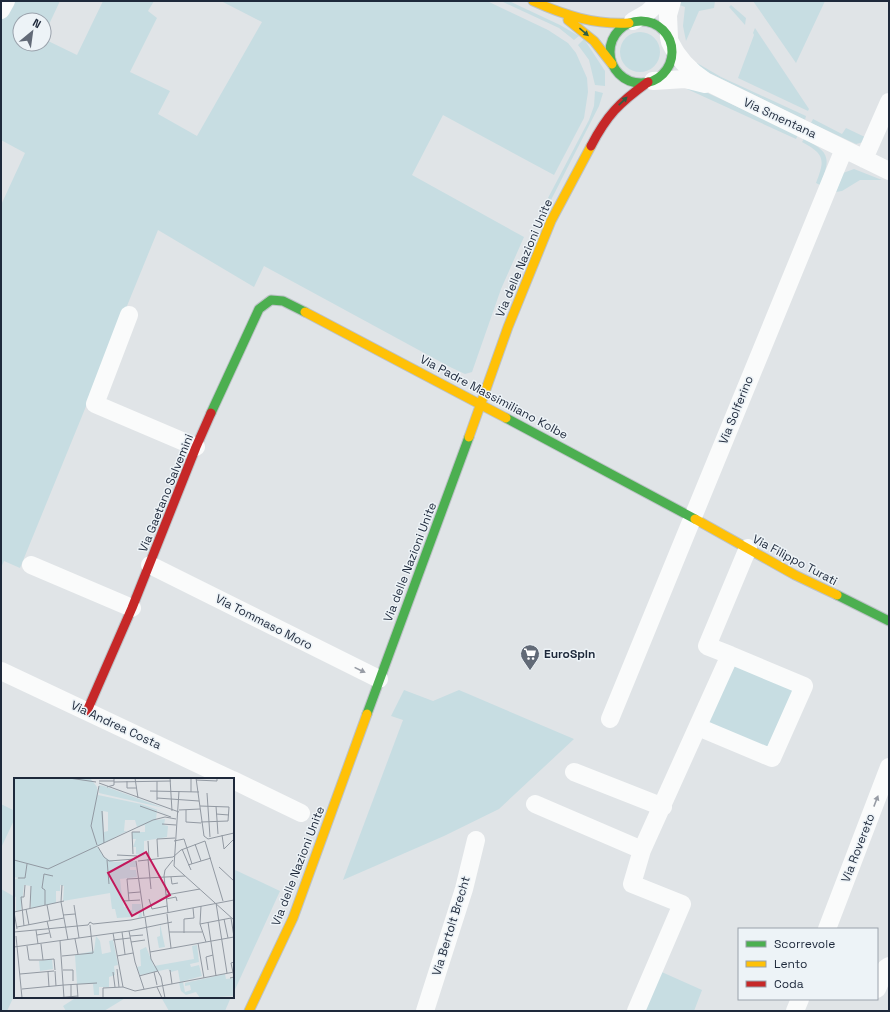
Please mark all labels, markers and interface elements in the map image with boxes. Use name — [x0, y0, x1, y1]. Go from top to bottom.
north arrow — [12, 12, 52, 52]
text: N — [30, 15, 43, 31]
one-way arrow — [578, 27, 589, 36]
street label: Via Smentana — [741, 94, 819, 142]
one-way arrow — [618, 96, 628, 106]
street label: Via delle Nazioni Unite — [492, 197, 556, 319]
street label: Via Padre Massimiliano Kolbe — [417, 351, 571, 443]
street label: Via Solferino — [715, 373, 757, 447]
street label: Via Gaetano Salvemini — [135, 431, 197, 555]
street label: Via delle Nazioni Unite — [380, 500, 440, 624]
street label: Via Filippo Turati — [750, 531, 840, 589]
street label: Via Tommaso Moro — [213, 591, 315, 653]
supermarket icon: EuroSpin — [519, 643, 541, 671]
place label: EuroSpin — [544, 646, 595, 662]
one-way arrow — [354, 667, 366, 673]
street label: Via Andrea Costa — [68, 697, 164, 753]
inset map — [14, 778, 234, 998]
one-way arrow — [874, 795, 880, 807]
street label: Via delle Nazioni Unite — [268, 804, 328, 928]
street label: Via Rovereto — [838, 811, 878, 885]
street label: Via Bertolt Brecht — [428, 874, 474, 978]
legend — [738, 928, 878, 1000]
text: Scorrevole — [774, 936, 835, 952]
text: Lento — [774, 956, 808, 972]
text: Coda — [774, 976, 804, 992]

